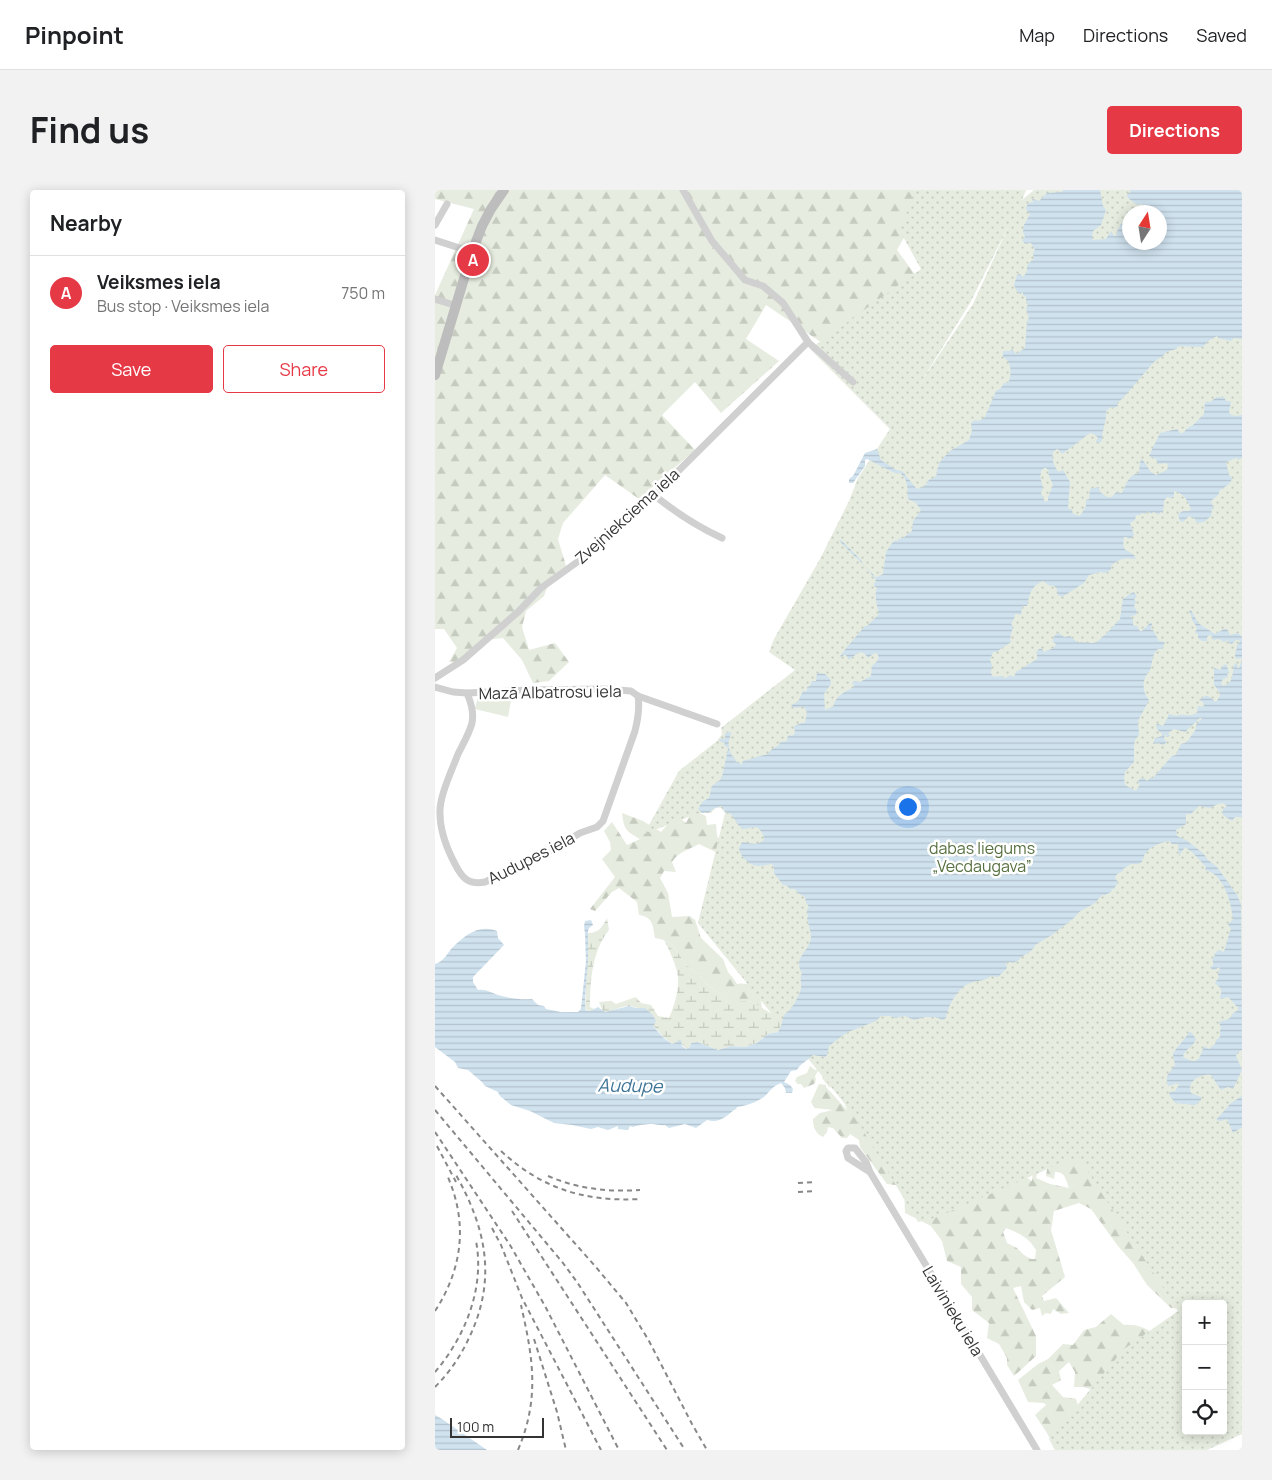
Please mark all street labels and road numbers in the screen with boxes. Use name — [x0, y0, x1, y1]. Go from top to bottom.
street label: Zvejniekciema iela — [570, 463, 684, 569]
street label: Mazā Albatrosu iela — [478, 680, 622, 704]
street label: Audupes iela — [484, 827, 578, 889]
street label: Laivinieku iela — [917, 1262, 989, 1360]

